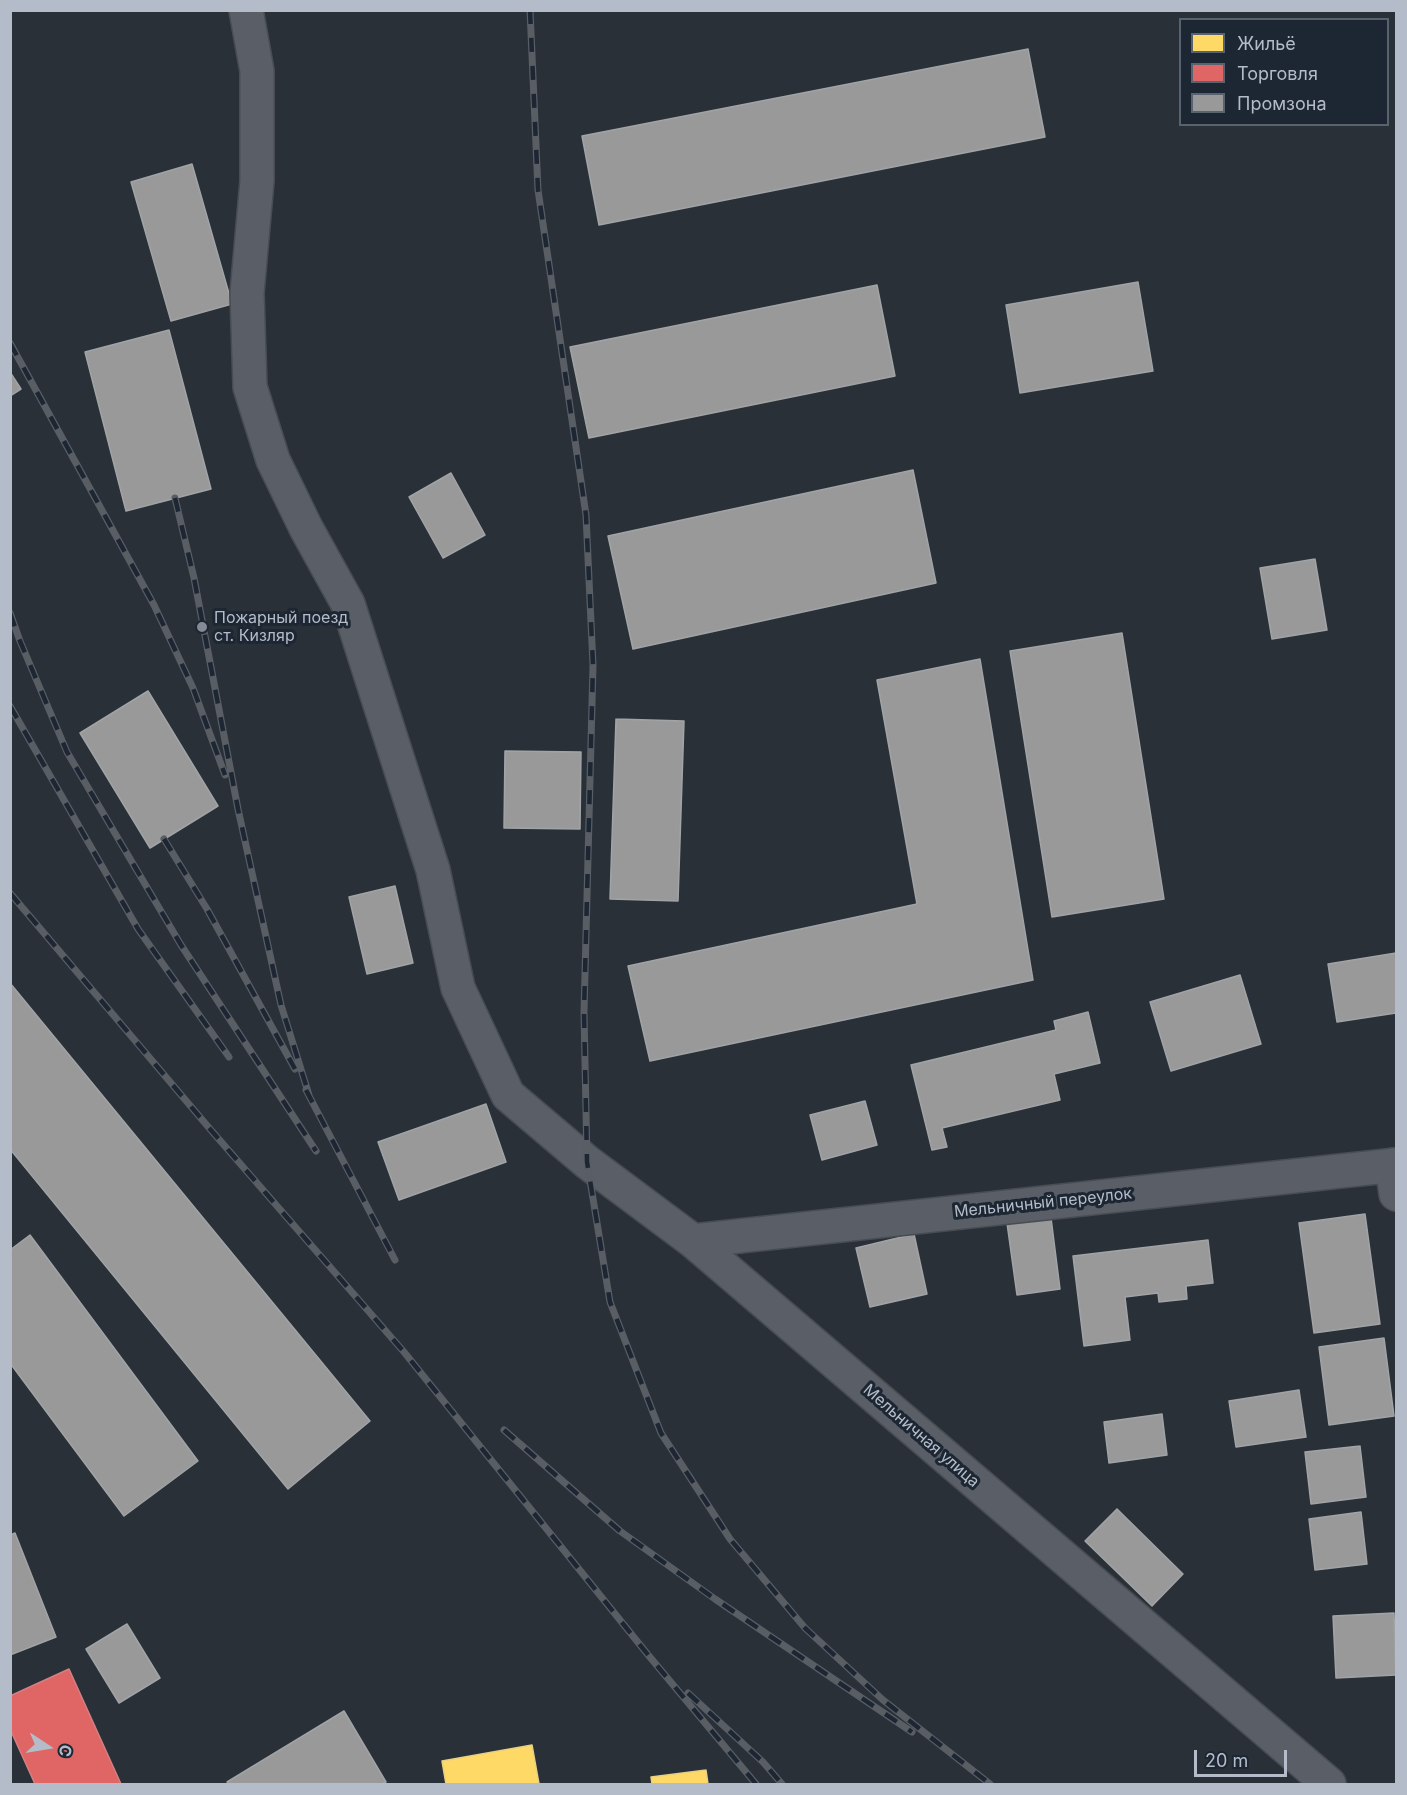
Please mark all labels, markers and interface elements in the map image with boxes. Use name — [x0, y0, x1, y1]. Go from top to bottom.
legend — [1179, 18, 1389, 126]
text: Жильё — [1237, 33, 1296, 54]
text: Торговля — [1237, 63, 1318, 84]
text: Промзона — [1237, 93, 1327, 114]
place label: Пожарный поезд ст. Кизляр — [214, 608, 348, 646]
marker: Пожарный поезд ст. Кизляр — [195, 620, 209, 634]
street label: Мельничный переулок — [953, 1184, 1133, 1222]
street label: Мельничная улица — [859, 1380, 983, 1492]
north arrow — [18, 1717, 78, 1777]
scale bar — [1197, 1738, 1290, 1776]
text: С — [55, 1743, 77, 1759]
text: 20 m — [1205, 1750, 1248, 1771]

